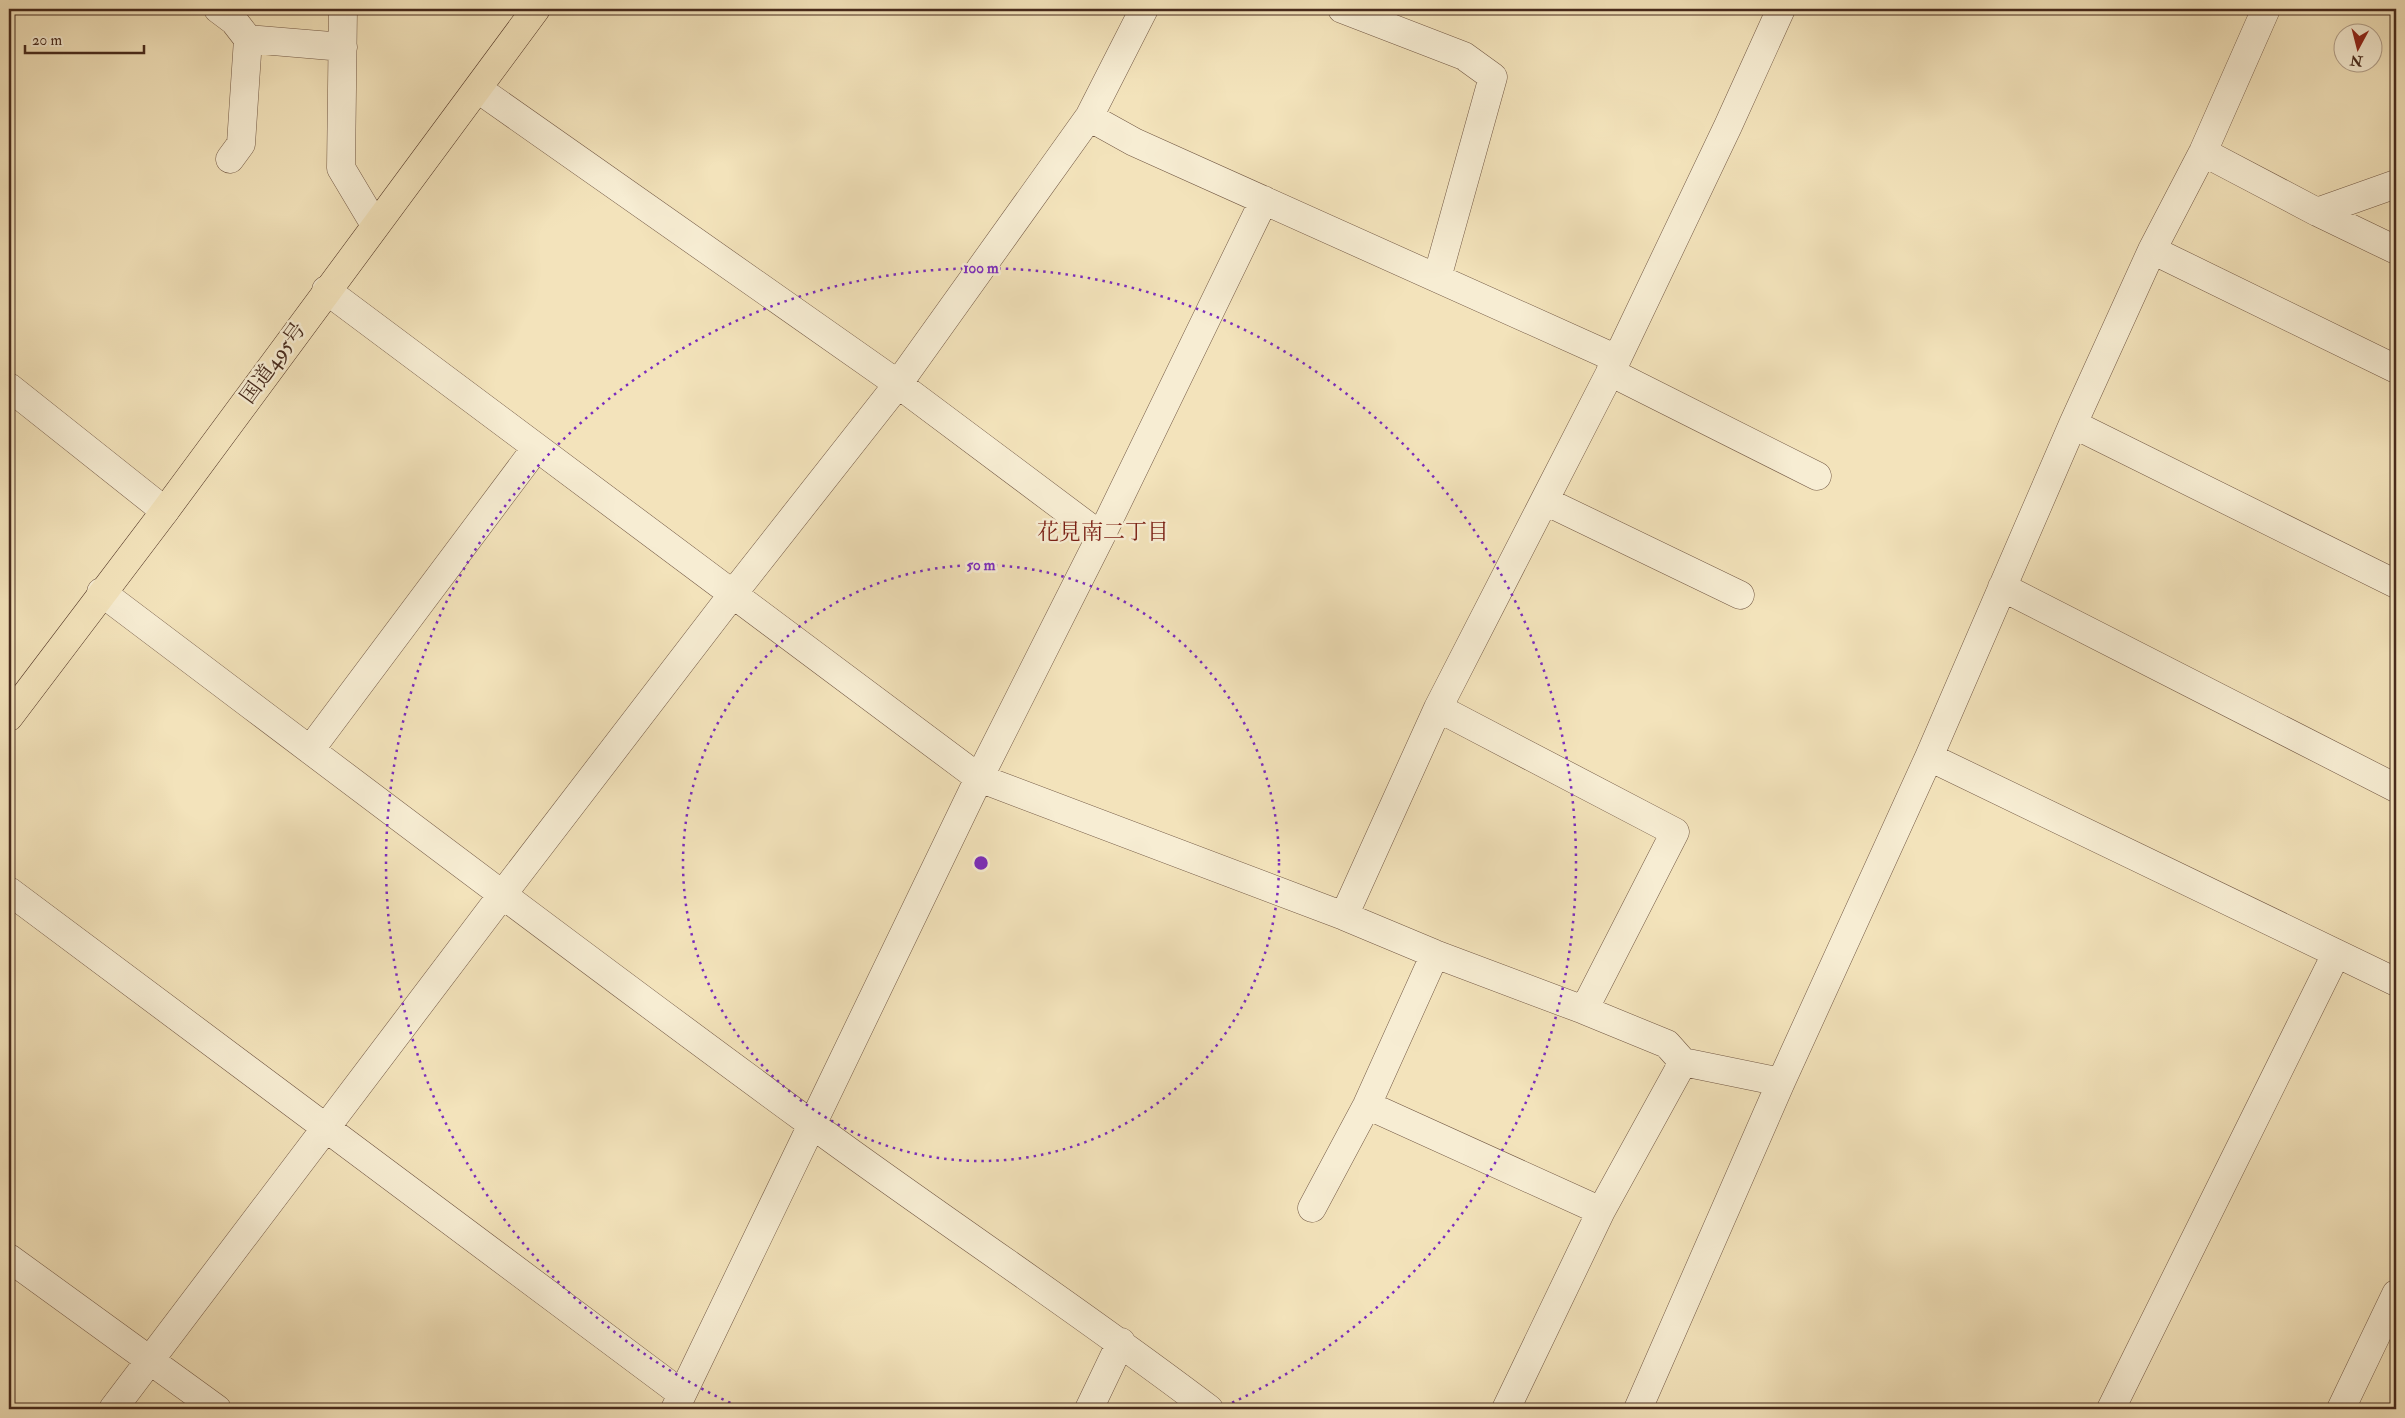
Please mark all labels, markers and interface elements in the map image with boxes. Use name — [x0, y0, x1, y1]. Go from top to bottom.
scale bar — [25, 22, 144, 54]
north arrow — [2332, 22, 2382, 72]
text: 20 m — [32, 31, 62, 50]
text: N — [2349, 51, 2365, 70]
text: 100 m — [963, 259, 999, 278]
street label: 国道495号 — [234, 317, 312, 409]
district label: 花見南二丁目 — [1037, 518, 1169, 546]
text: 50 m — [967, 556, 996, 575]
centre of rings — [972, 854, 990, 872]

